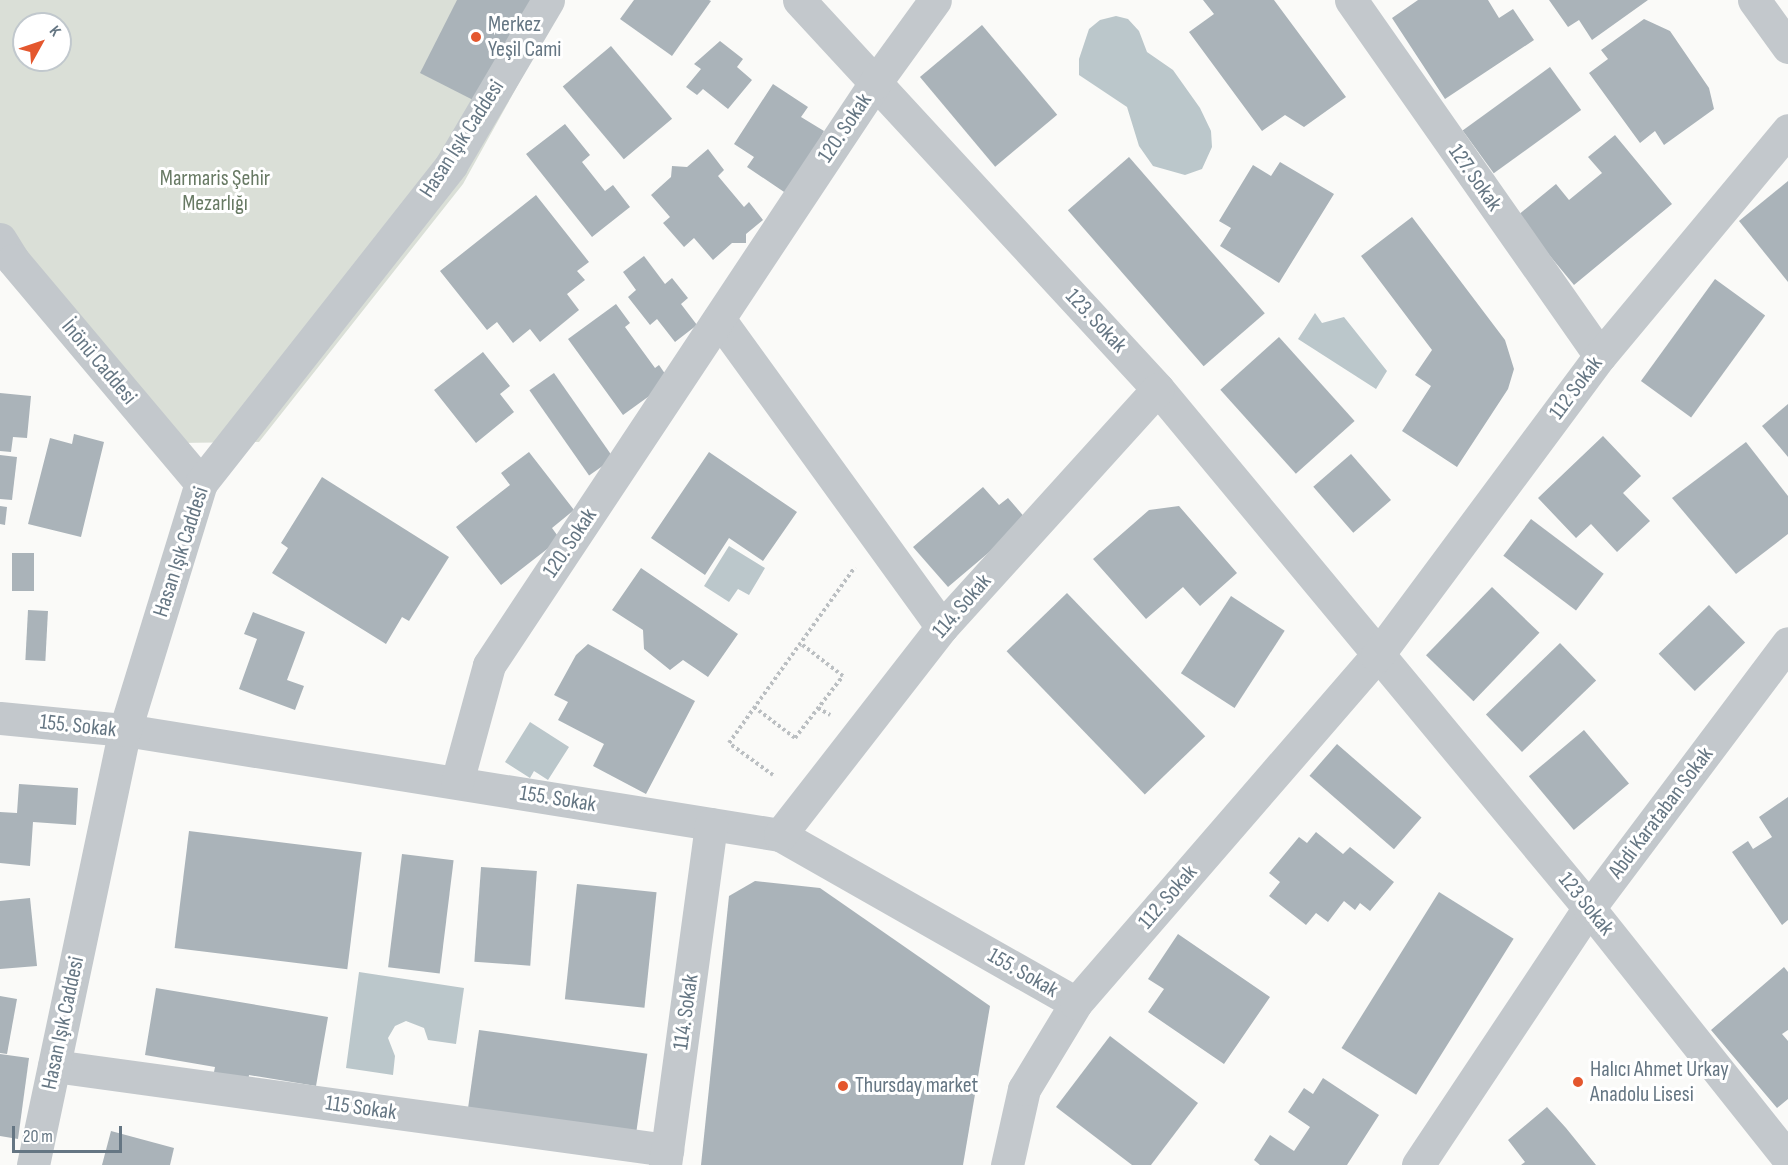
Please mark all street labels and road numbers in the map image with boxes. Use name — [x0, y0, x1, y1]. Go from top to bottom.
street label: Hasan Işık Caddesi — [414, 75, 510, 203]
street label: 120. Sokak — [812, 88, 878, 168]
street label: 127. Sokak — [1443, 140, 1507, 216]
street label: 123. Sokak — [1060, 284, 1132, 358]
street label: İnönü Caddesi — [56, 314, 142, 410]
street label: 112 Sokak — [1544, 351, 1608, 425]
street label: Hasan Işık Caddesi — [148, 484, 214, 620]
street label: 120. Sokak — [537, 503, 603, 583]
street label: 114. Sokak — [927, 569, 997, 643]
street label: 155. Sokak — [38, 709, 118, 743]
street label: Abdi Karataban Sokak — [1603, 742, 1719, 884]
street label: 155. Sokak — [518, 780, 598, 818]
street label: 112. Sokak — [1133, 860, 1203, 934]
street label: 123 Sokak — [1553, 867, 1619, 941]
street label: 155. Sokak — [983, 942, 1063, 1004]
street label: Hasan Işık Caddesi — [36, 954, 90, 1092]
street label: 114. Sokak — [668, 972, 704, 1052]
street label: 115 Sokak — [324, 1090, 398, 1126]

